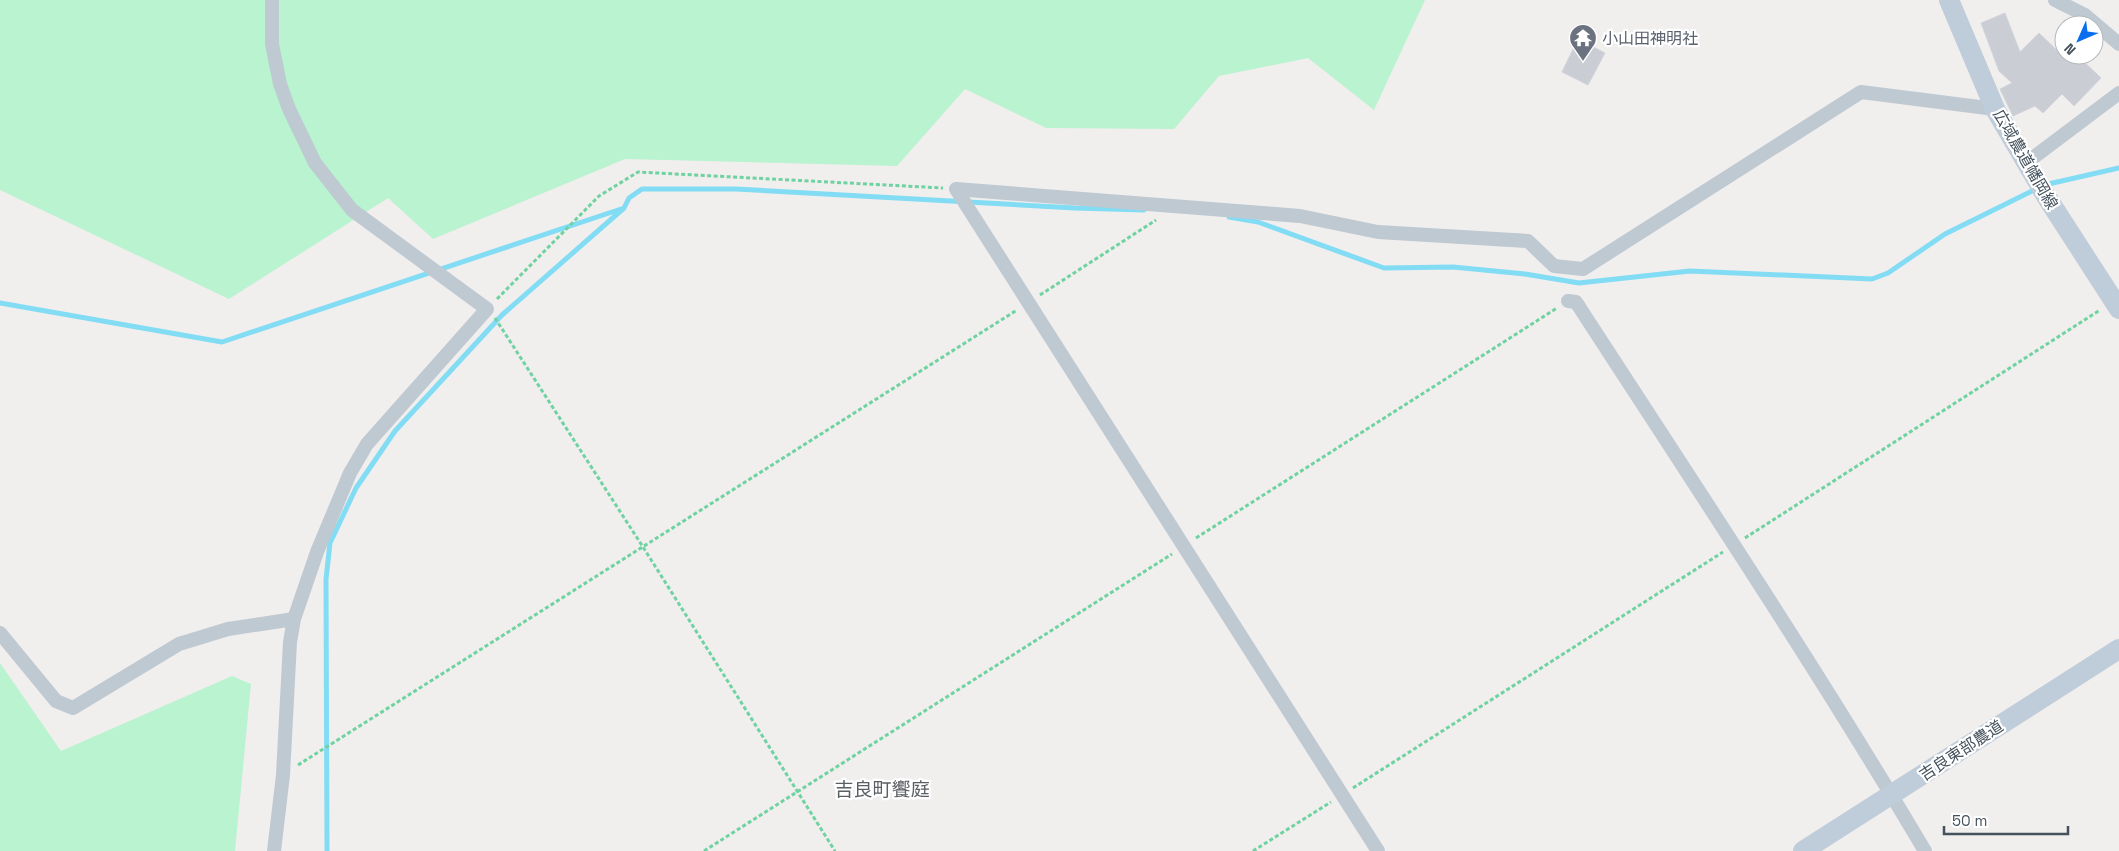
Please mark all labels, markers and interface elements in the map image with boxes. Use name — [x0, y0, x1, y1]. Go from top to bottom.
north arrow — [2054, 15, 2104, 65]
temple icon: 小山田神明社 — [1568, 23, 1598, 62]
place label: 小山田神明社 — [1602, 28, 1698, 49]
text: N — [2060, 40, 2079, 59]
street label: 広域農道幡岡線 — [1988, 105, 2063, 213]
street label: 吉良東部農道 — [1915, 715, 2007, 785]
district label: 吉良町饗庭 — [834, 777, 930, 802]
scale bar — [1944, 804, 2068, 836]
text: 50 m — [1952, 811, 1987, 830]

